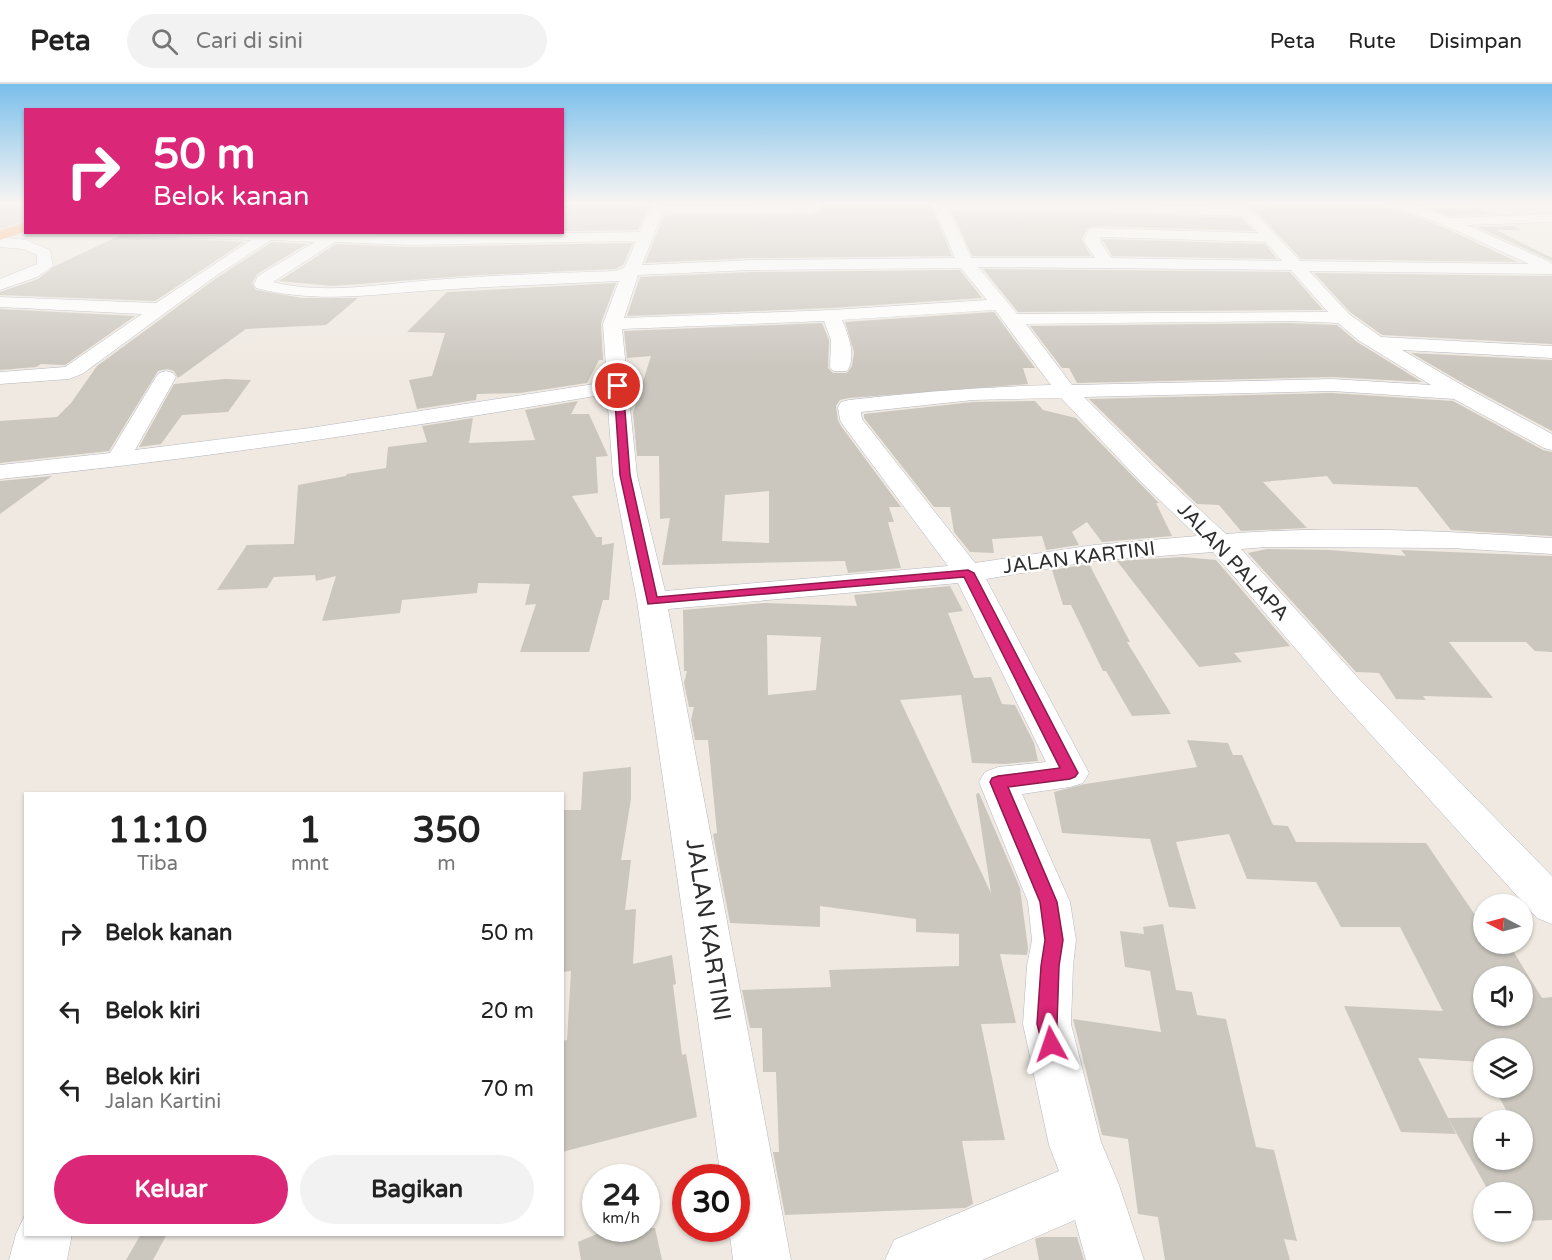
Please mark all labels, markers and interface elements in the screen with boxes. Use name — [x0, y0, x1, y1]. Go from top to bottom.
search box — [127, 14, 547, 68]
text: Peta — [30, 24, 91, 58]
icon: search — [148, 25, 181, 58]
text: Cari di sini — [196, 28, 303, 54]
text: Peta — [1270, 29, 1315, 54]
text: Rute — [1348, 29, 1396, 54]
text: Disimpan — [1429, 29, 1522, 54]
text: 50 m — [153, 129, 255, 180]
icon: right — [54, 132, 132, 210]
text: Belok kanan — [153, 180, 309, 213]
pin — [592, 360, 643, 411]
icon: arrive — [601, 369, 634, 402]
street label: JALAN PALAPA — [1172, 498, 1294, 626]
street label: JALAN KARTINI — [1001, 537, 1157, 579]
text: 11:10 — [108, 809, 207, 852]
text: 1 — [299, 809, 321, 852]
text: 350 — [413, 809, 480, 852]
street label: JALAN KARTINI — [679, 837, 737, 1023]
text: Tiba — [137, 852, 178, 876]
text: mnt — [291, 852, 329, 876]
text: m — [437, 852, 456, 876]
north arrow — [1473, 894, 1533, 954]
map controls — [1473, 894, 1533, 1242]
icon: right — [54, 917, 87, 950]
text: Belok kanan — [105, 920, 232, 946]
text: 50 m — [480, 920, 534, 946]
button: sound — [1473, 966, 1533, 1026]
icon: left — [54, 995, 87, 1028]
text: Belok kiri — [105, 998, 201, 1024]
text: 20 m — [480, 998, 534, 1024]
position arrow — [1019, 1012, 1083, 1076]
button: layers — [1473, 1038, 1533, 1098]
text: Belok kiri — [105, 1064, 201, 1090]
icon: left — [54, 1073, 87, 1106]
text: 70 m — [480, 1076, 534, 1102]
text: Jalan Kartini — [105, 1090, 221, 1114]
button: + — [1473, 1110, 1533, 1170]
button: Keluar — [54, 1155, 288, 1224]
button: Bagikan — [300, 1155, 534, 1224]
speed limit sign: 30 — [672, 1164, 750, 1242]
text: 24 — [602, 1177, 640, 1214]
button: − — [1473, 1182, 1533, 1242]
text: km/h — [602, 1209, 640, 1227]

